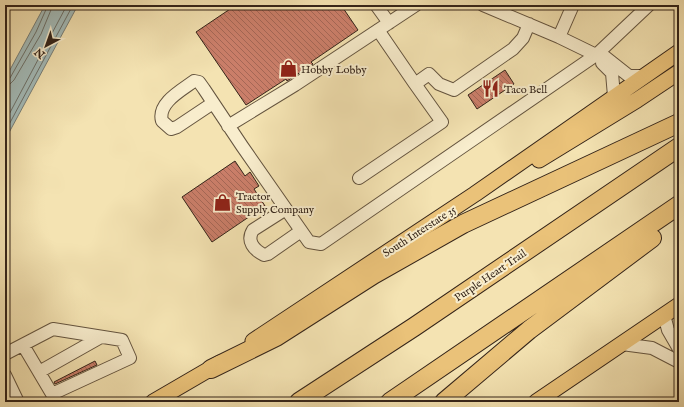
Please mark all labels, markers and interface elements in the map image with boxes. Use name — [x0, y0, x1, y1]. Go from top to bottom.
north arrow — [26, 26, 66, 66]
text: N — [32, 44, 49, 62]
shop icon: Hobby Lobby — [278, 59, 298, 79]
place label: Hobby Lobby — [301, 63, 367, 77]
restaurant icon: Taco Bell — [481, 79, 501, 99]
place label: Taco Bell — [504, 83, 547, 97]
place label: Tractor Supply Company — [236, 190, 315, 217]
shop icon: Tractor Supply Company — [213, 192, 233, 212]
street label: South Interstate 35 — [380, 203, 459, 261]
street label: Purple Heart Trail — [452, 247, 529, 305]

